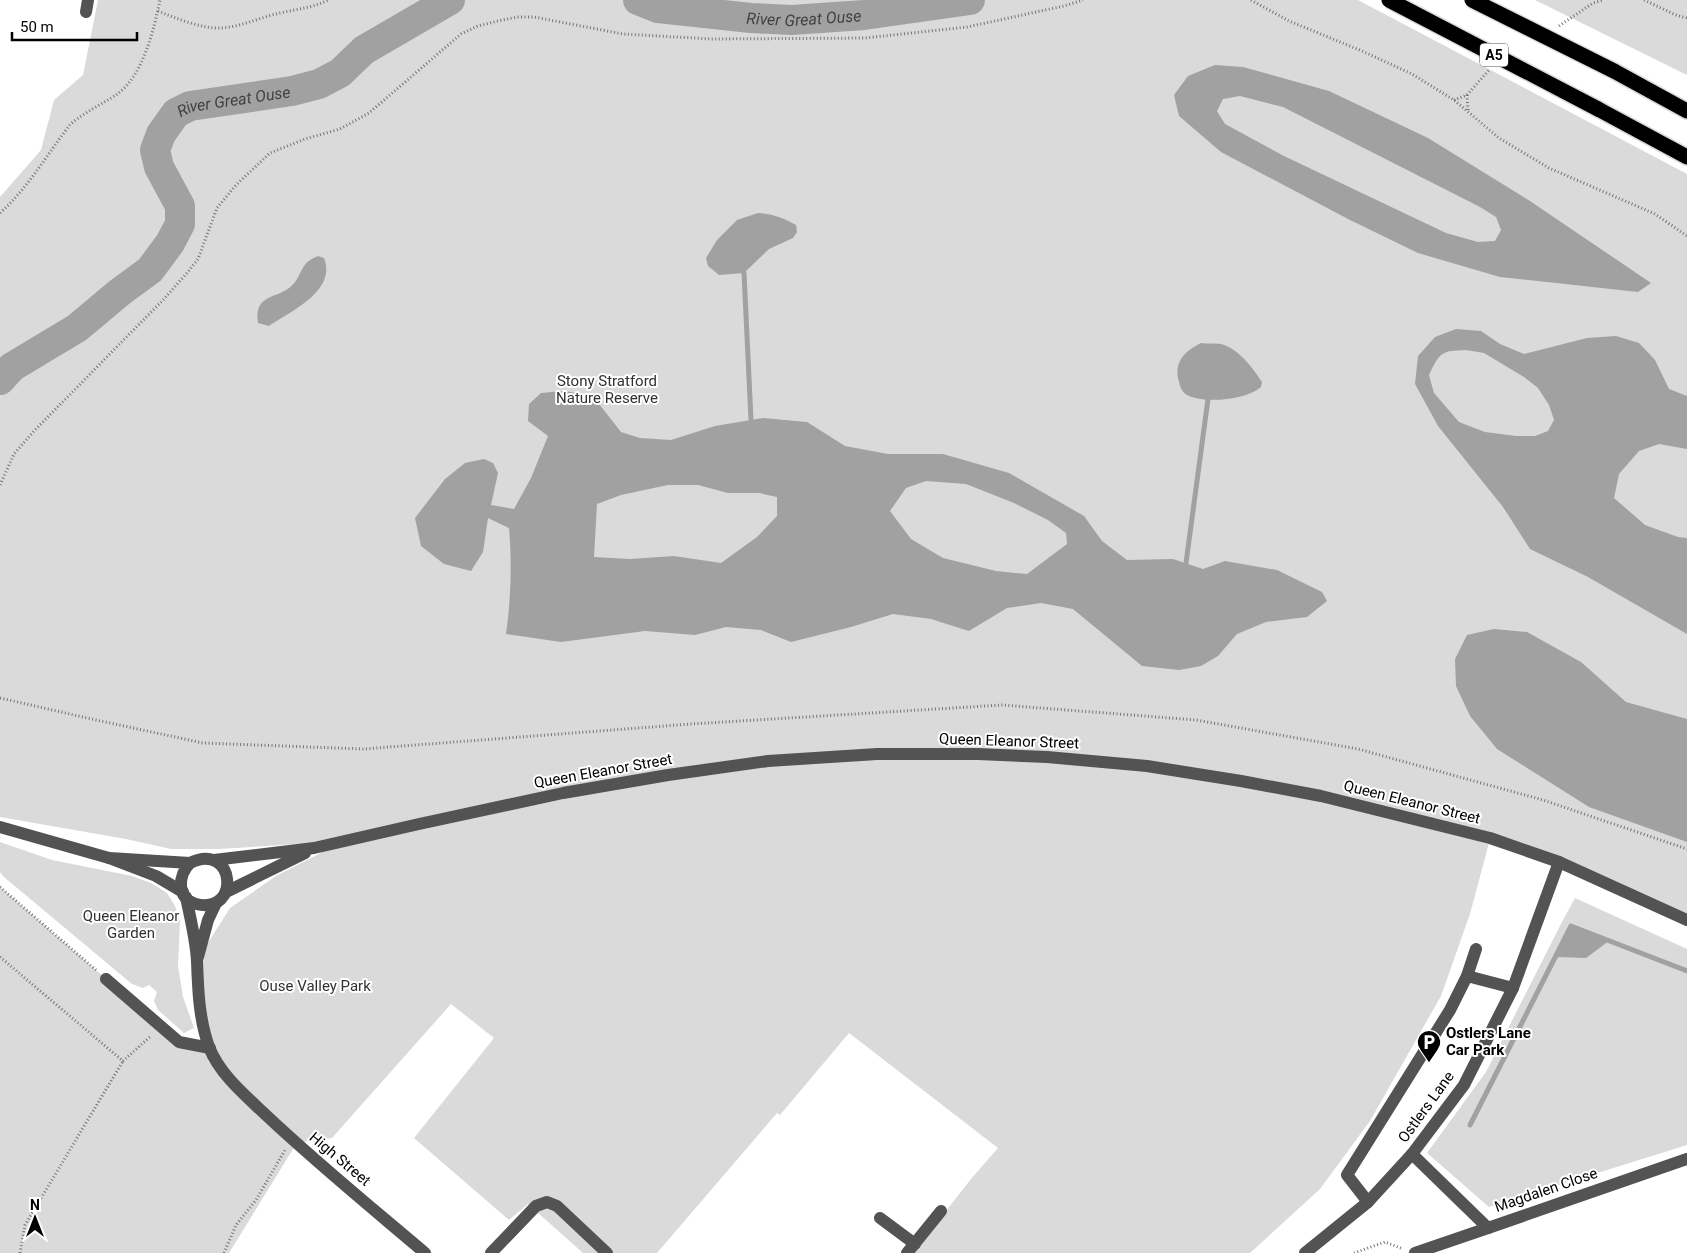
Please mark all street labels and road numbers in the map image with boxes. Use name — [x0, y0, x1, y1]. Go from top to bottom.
road number: A5 — [1480, 44, 1508, 66]
street label: Queen Eleanor Street — [939, 730, 1079, 752]
street label: Queen Eleanor Street — [532, 750, 674, 792]
street label: Queen Eleanor Street — [1342, 776, 1482, 828]
street label: Ostlers Lane — [1394, 1068, 1458, 1146]
street label: High Street — [306, 1128, 374, 1190]
street label: Magdalen Close — [1492, 1164, 1600, 1216]

